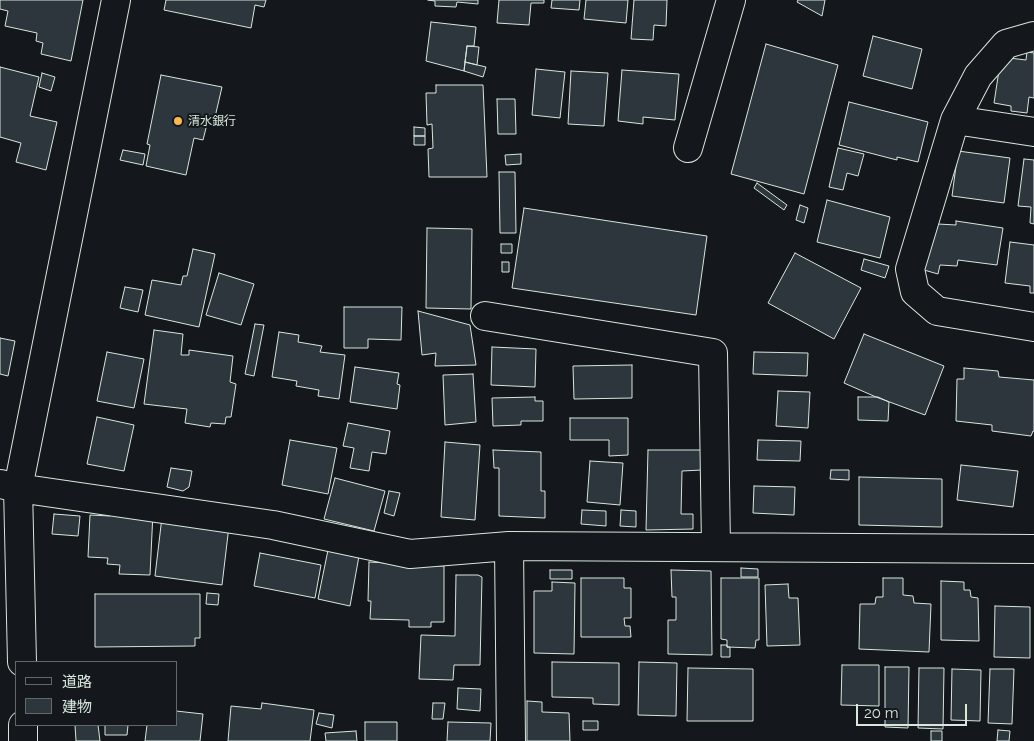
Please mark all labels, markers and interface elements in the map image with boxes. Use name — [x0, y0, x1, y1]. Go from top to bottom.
place label: 清水銀行 — [188, 114, 236, 128]
marker: 清水銀行 — [172, 115, 184, 127]
legend — [15, 661, 178, 726]
text: 道路 — [62, 673, 92, 691]
scale bar — [859, 694, 970, 726]
text: 建物 — [62, 698, 92, 716]
text: 20 m — [864, 704, 899, 722]

